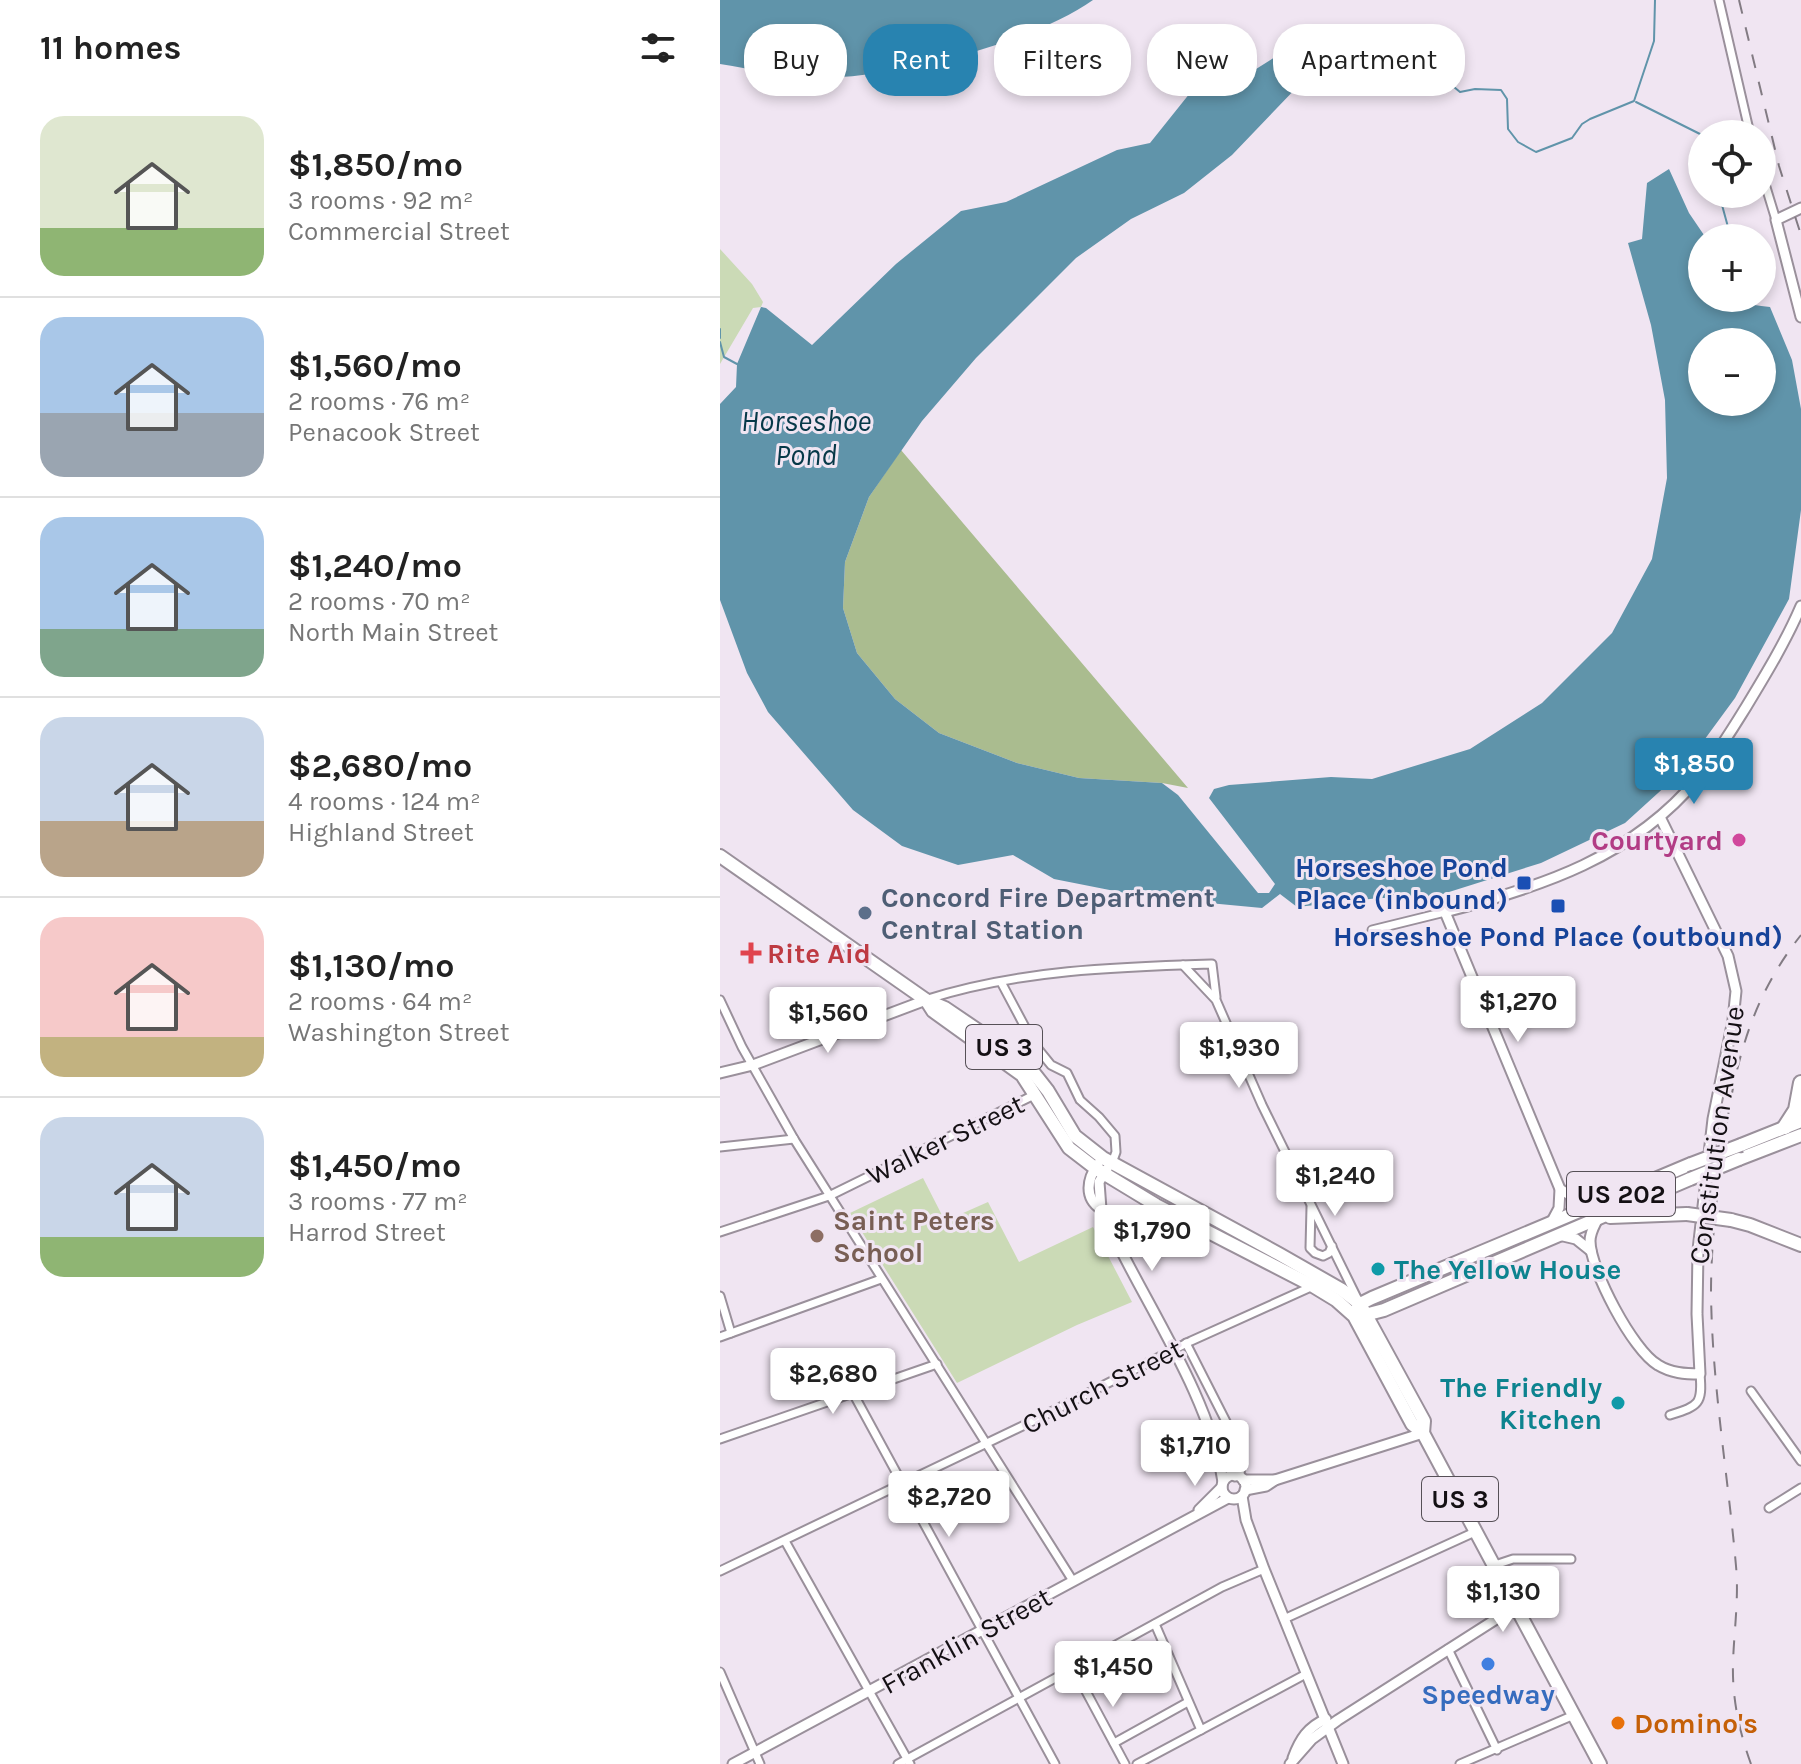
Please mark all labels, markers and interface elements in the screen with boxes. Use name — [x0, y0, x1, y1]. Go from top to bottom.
chip: Buy — [744, 24, 847, 96]
chip: Rent — [863, 24, 978, 96]
chip: Filters — [994, 24, 1131, 96]
chip: New — [1147, 24, 1257, 96]
chip: Apartment — [1273, 24, 1465, 96]
icon: filters — [636, 26, 680, 70]
text: 11 homes — [40, 28, 182, 68]
map controls — [1688, 120, 1776, 416]
button: locate — [1688, 120, 1776, 208]
text: $1,850/mo — [288, 145, 463, 185]
icon: home — [104, 148, 200, 244]
text: 3 rooms · 92 m² — [288, 185, 473, 216]
text: Commercial Street — [288, 216, 510, 247]
button: + — [1688, 224, 1776, 312]
button: − — [1688, 328, 1776, 416]
text: $1,560/mo — [288, 346, 462, 386]
icon: home — [104, 349, 200, 445]
text: 2 rooms · 76 m² — [288, 386, 470, 417]
water label: Horseshoe Pond — [741, 403, 871, 473]
text: Penacook Street — [288, 417, 480, 448]
text: $1,240/mo — [288, 546, 462, 586]
icon: home — [104, 549, 200, 645]
text: 2 rooms · 70 m² — [288, 586, 471, 617]
text: North Main Street — [288, 617, 498, 648]
pin: $1,850 — [1629, 738, 1759, 806]
text: $2,680/mo — [288, 746, 472, 786]
text: $1,850 — [1653, 748, 1735, 779]
icon: home — [104, 749, 200, 845]
text: 4 rooms · 124 m² — [288, 786, 481, 817]
text: Highland Street — [288, 817, 474, 848]
place label: Courtyard — [1591, 824, 1723, 857]
marker: Courtyard — [1730, 831, 1748, 849]
place label: Horseshoe Pond Place (inbound) — [1295, 851, 1508, 916]
marker: Horseshoe Pond Place (inbound) — [1515, 874, 1533, 892]
place label: Concord Fire Department Central Station — [881, 881, 1215, 946]
marker: Horseshoe Pond Place (outbound) — [1549, 897, 1567, 915]
marker: Concord Fire Department Central Station — [856, 904, 874, 922]
place label: Horseshoe Pond Place (outbound) — [1333, 920, 1783, 953]
place label: Rite Aid — [767, 937, 871, 970]
marker: Rite Aid — [742, 944, 760, 962]
text: $1,130/mo — [288, 946, 454, 986]
icon: home — [104, 949, 200, 1045]
pin: $1,270 — [1453, 976, 1583, 1044]
text: 2 rooms · 64 m² — [288, 986, 472, 1017]
text: $1,270 — [1479, 986, 1557, 1017]
pin: $1,560 — [763, 987, 893, 1055]
text: $1,560 — [787, 997, 869, 1028]
street label: Constitution Avenue — [1682, 1004, 1751, 1266]
text: Washington Street — [288, 1017, 509, 1048]
pin: $1,930 — [1174, 1022, 1304, 1090]
road number: US 3 — [966, 1025, 1042, 1069]
text: $1,930 — [1198, 1032, 1280, 1063]
street label: Walker Street — [861, 1087, 1029, 1192]
text: $1,450/mo — [288, 1146, 461, 1186]
icon: home — [104, 1149, 200, 1245]
pin: $1,240 — [1270, 1150, 1400, 1218]
text: $1,240 — [1294, 1160, 1376, 1191]
road number: US 202 — [1567, 1172, 1675, 1216]
text: 3 rooms · 77 m² — [288, 1186, 468, 1217]
place label: Saint Peters School — [833, 1204, 995, 1269]
pin: $1,790 — [1087, 1205, 1217, 1273]
text: $1,790 — [1112, 1215, 1192, 1246]
text: Harrod Street — [288, 1217, 446, 1248]
marker: Saint Peters School — [808, 1227, 826, 1245]
place label: The Yellow House — [1394, 1253, 1621, 1286]
marker: The Yellow House — [1369, 1260, 1387, 1278]
street label: Church Street — [1016, 1332, 1188, 1441]
pin: $2,680 — [768, 1348, 898, 1416]
text: $2,680 — [788, 1358, 878, 1389]
place label: The Friendly Kitchen — [1440, 1371, 1602, 1436]
marker: The Friendly Kitchen — [1609, 1394, 1627, 1412]
pin: $1,710 — [1130, 1420, 1260, 1488]
text: $1,710 — [1159, 1430, 1231, 1461]
pin: $2,720 — [884, 1471, 1014, 1539]
road number: US 3 — [1422, 1477, 1498, 1521]
text: $2,720 — [906, 1481, 992, 1512]
pin: $1,130 — [1438, 1566, 1568, 1634]
text: $1,130 — [1465, 1576, 1541, 1607]
street label: Franklin Street — [875, 1580, 1057, 1701]
pin: $1,450 — [1048, 1641, 1178, 1709]
text: $1,450 — [1073, 1651, 1153, 1682]
marker: Speedway — [1479, 1655, 1497, 1673]
place label: Speedway — [1421, 1678, 1555, 1711]
place label: Domino's — [1634, 1707, 1758, 1740]
marker: Domino's — [1609, 1714, 1627, 1732]

